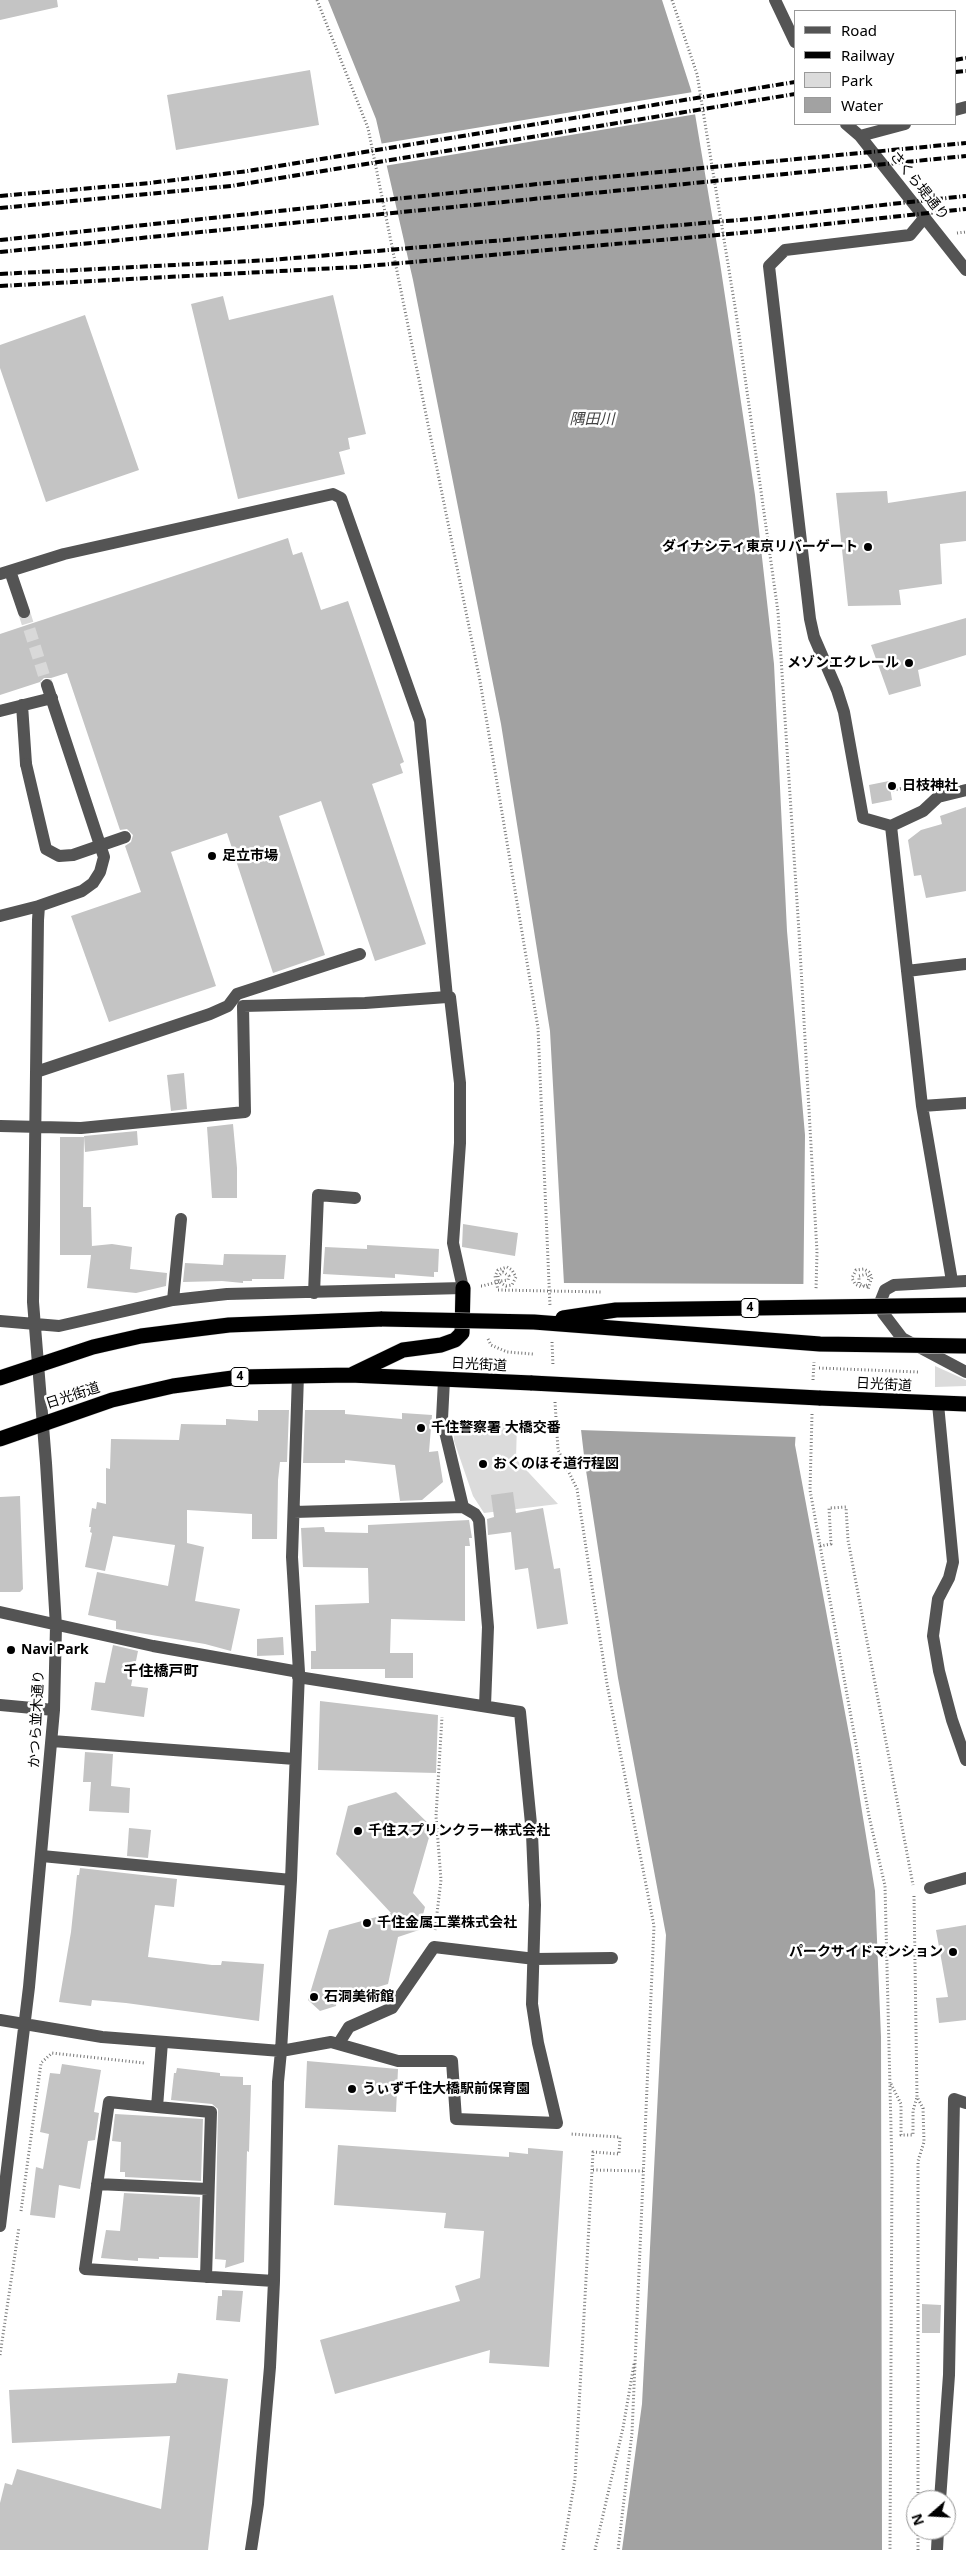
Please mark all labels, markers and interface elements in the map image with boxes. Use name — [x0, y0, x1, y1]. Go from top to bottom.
legend — [794, 10, 956, 125]
text: Road — [841, 20, 877, 40]
text: Railway — [841, 45, 894, 65]
text: Park — [841, 70, 873, 90]
text: Water — [841, 95, 883, 115]
street label: さくら堤通り — [886, 148, 952, 224]
water label: 隅田川 — [570, 411, 614, 429]
place label: ダイナシティ東京リバーゲート — [662, 539, 858, 555]
marker: ダイナシティ東京リバーゲート — [862, 541, 874, 553]
place label: メゾンエクレール — [787, 655, 899, 671]
marker: メゾンエクレール — [903, 657, 915, 669]
place label: 日枝神社 — [902, 778, 958, 794]
marker: 日枝神社 — [886, 780, 898, 792]
place label: 足立市場 — [222, 848, 278, 864]
marker: 足立市場 — [206, 850, 218, 862]
road number: 4 — [741, 1299, 759, 1318]
street label: 日光街道 — [451, 1355, 507, 1375]
road number: 4 — [231, 1368, 249, 1386]
street label: 日光街道 — [856, 1375, 912, 1395]
street label: 日光街道 — [44, 1379, 102, 1413]
place label: 千住警察署 大橋交番 — [431, 1420, 561, 1436]
marker: 千住警察署 大橋交番 — [415, 1422, 427, 1434]
place label: おくのほそ道行程図 — [493, 1456, 619, 1472]
marker: おくのほそ道行程図 — [477, 1458, 489, 1470]
place label: Navi Park — [21, 1642, 89, 1658]
marker: Navi Park — [5, 1644, 17, 1656]
district label: 千住橋戸町 — [124, 1663, 198, 1681]
street label: かつら並木通り — [26, 1670, 48, 1768]
place label: 千住スプリンクラー株式会社 — [368, 1823, 550, 1839]
marker: 千住スプリンクラー株式会社 — [352, 1825, 364, 1837]
place label: 千住金属工業株式会社 — [377, 1915, 517, 1931]
marker: 千住金属工業株式会社 — [361, 1917, 373, 1929]
place label: パークサイドマンション — [789, 1944, 943, 1960]
marker: パークサイドマンション — [947, 1946, 959, 1958]
place label: 石洞美術館 — [324, 1989, 394, 2005]
marker: 石洞美術館 — [308, 1991, 320, 2003]
place label: うぃず千住大橋駅前保育園 — [362, 2081, 530, 2097]
marker: うぃず千住大橋駅前保育園 — [346, 2083, 358, 2095]
north arrow — [906, 2490, 956, 2540]
text: N — [906, 2511, 928, 2528]

